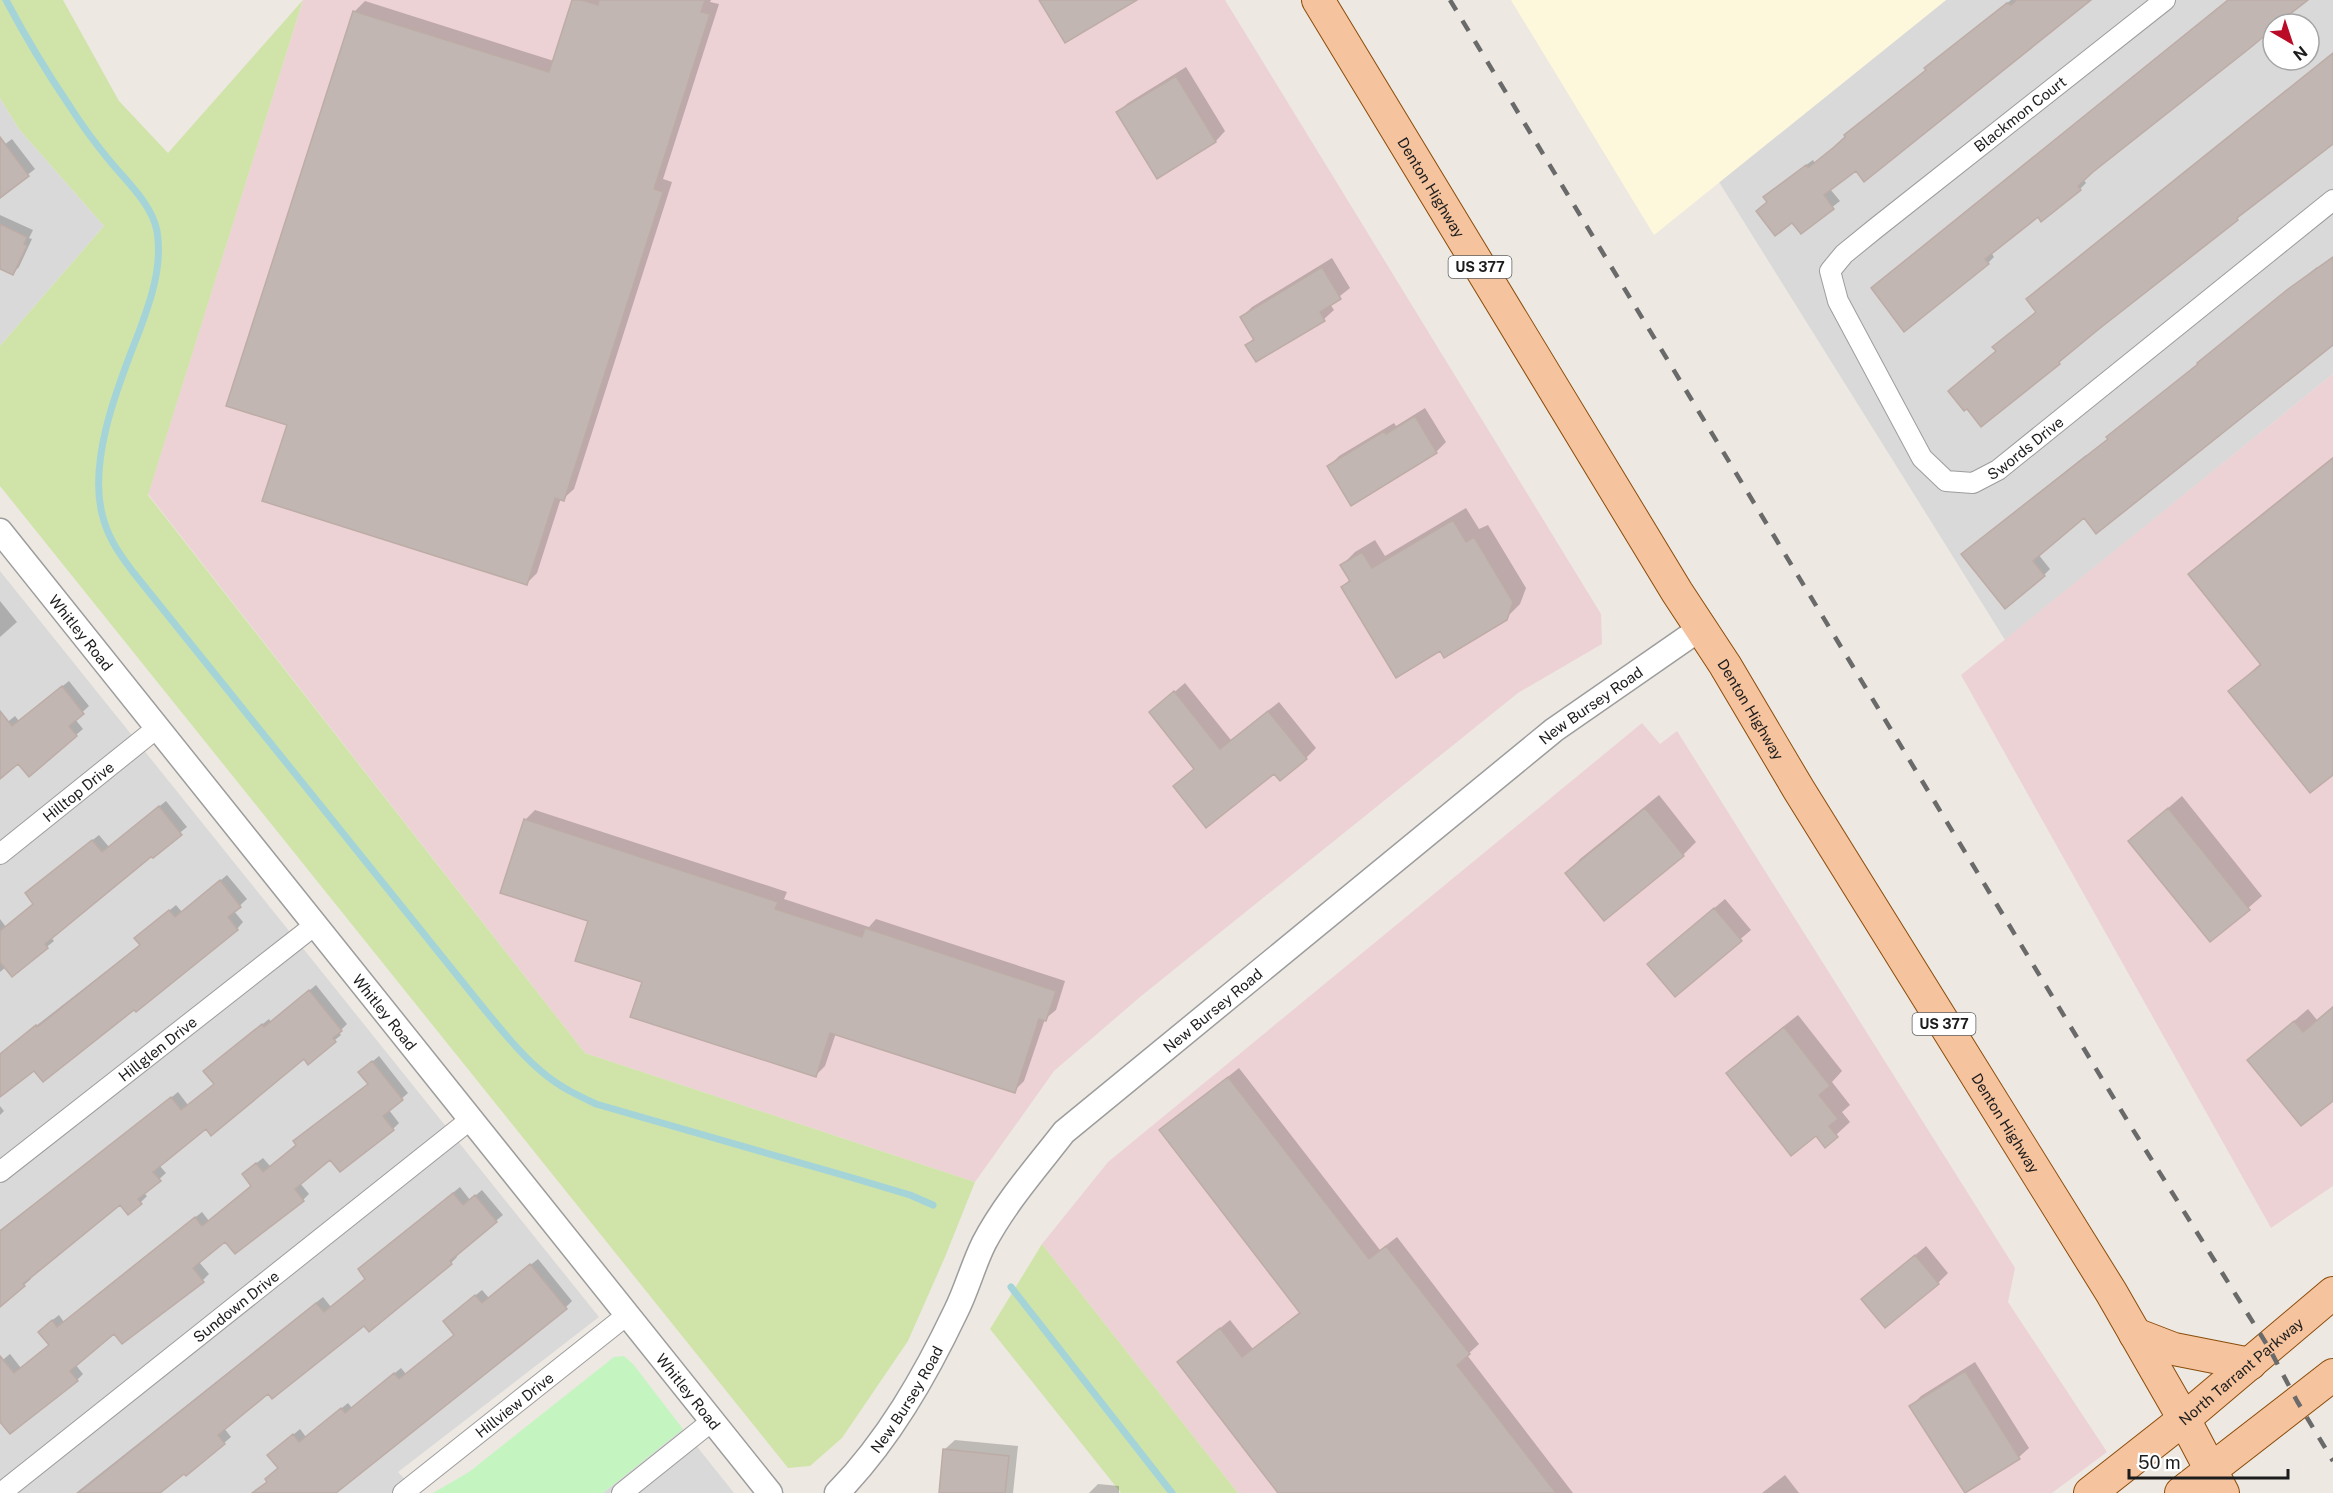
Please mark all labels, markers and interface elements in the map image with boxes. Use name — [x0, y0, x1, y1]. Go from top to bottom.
north arrow — [2261, 12, 2321, 72]
text: N — [2289, 42, 2311, 65]
street label: Blackmon Court — [1971, 73, 2070, 155]
street label: Denton Highway — [1395, 134, 1468, 241]
road number: US 377 — [1448, 256, 1512, 278]
street label: Swords Drive — [1984, 413, 2066, 483]
street label: Whitley Road — [46, 591, 117, 674]
street label: Denton Highway — [1715, 655, 1788, 763]
street label: New Bursey Road — [1535, 663, 1646, 748]
street label: Hilltop Drive — [39, 758, 117, 825]
street label: New Bursey Road — [1160, 965, 1265, 1056]
street label: Whitley Road — [349, 971, 420, 1053]
street label: Hillglen Drive — [115, 1013, 200, 1084]
road number: US 377 — [1912, 1013, 1976, 1035]
street label: Denton Highway — [1969, 1070, 2043, 1176]
street label: Sundown Drive — [189, 1267, 282, 1345]
street label: North Tarrant Parkway — [2175, 1314, 2306, 1428]
street label: New Bursey Road — [867, 1343, 946, 1456]
street label: Whitley Road — [653, 1350, 724, 1433]
street label: Hillview Drive — [472, 1369, 557, 1441]
scale bar — [2129, 1442, 2288, 1480]
text: 50 m — [2138, 1452, 2181, 1473]

